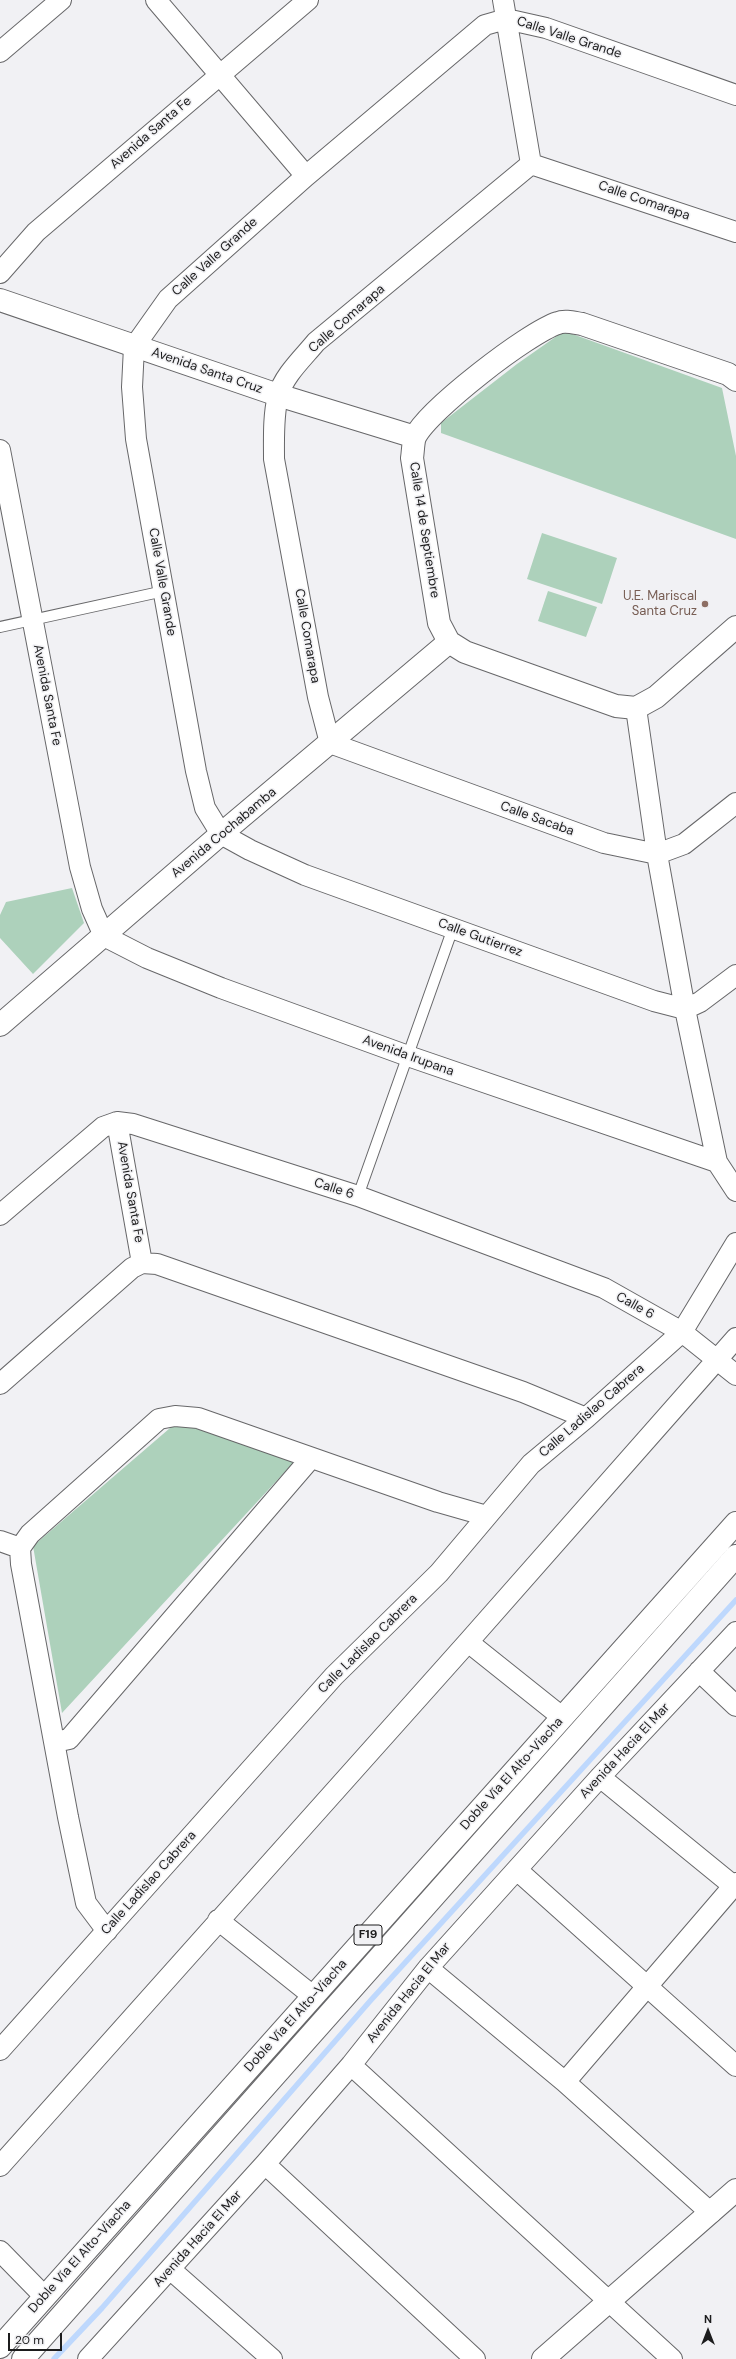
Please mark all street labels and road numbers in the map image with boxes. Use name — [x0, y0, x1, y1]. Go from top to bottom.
street label: Calle Valle Grande — [515, 14, 623, 62]
street label: Avenida Santa Fe — [107, 93, 195, 173]
street label: Calle Comarapa — [596, 178, 692, 224]
street label: Calle Valle Grande — [169, 215, 261, 299]
street label: Calle Comarapa — [306, 282, 388, 356]
street label: Avenida Santa Cruz — [149, 345, 265, 397]
street label: Calle 14 de Septiembre — [406, 461, 442, 599]
street label: Calle Valle Grande — [145, 527, 179, 637]
street label: Calle Comarapa — [291, 587, 323, 685]
street label: Avenida Santa Fe — [30, 643, 64, 747]
street label: Avenida Cochabamba — [168, 785, 280, 881]
street label: Calle Sacaba — [498, 798, 576, 840]
street label: Calle Gutierrez — [436, 916, 524, 960]
street label: Avenida Irupana — [360, 1032, 456, 1080]
street label: Avenida Santa Fe — [113, 1140, 147, 1244]
street label: Calle 6 — [312, 1175, 356, 1203]
street label: Calle 6 — [613, 1289, 657, 1323]
street label: Calle Ladislao Cabrera — [536, 1361, 648, 1461]
street label: Calle Ladislao Cabrera — [315, 1591, 421, 1697]
street label: Avenida Hacia El Mar — [577, 1700, 673, 1802]
street label: Doble Vía El Alto-Viacha — [457, 1715, 567, 1833]
street label: Calle Ladislao Cabrera — [98, 1828, 200, 1938]
road number: F19 — [354, 1925, 382, 1945]
street label: Avenida Hacia El Mar — [364, 1940, 454, 2046]
street label: Doble Vía El Alto-Viacha — [241, 1957, 351, 2075]
street label: Avenida Hacia El Mar — [150, 2187, 246, 2291]
street label: Doble Vía El Alto-Viacha — [25, 2198, 135, 2316]

